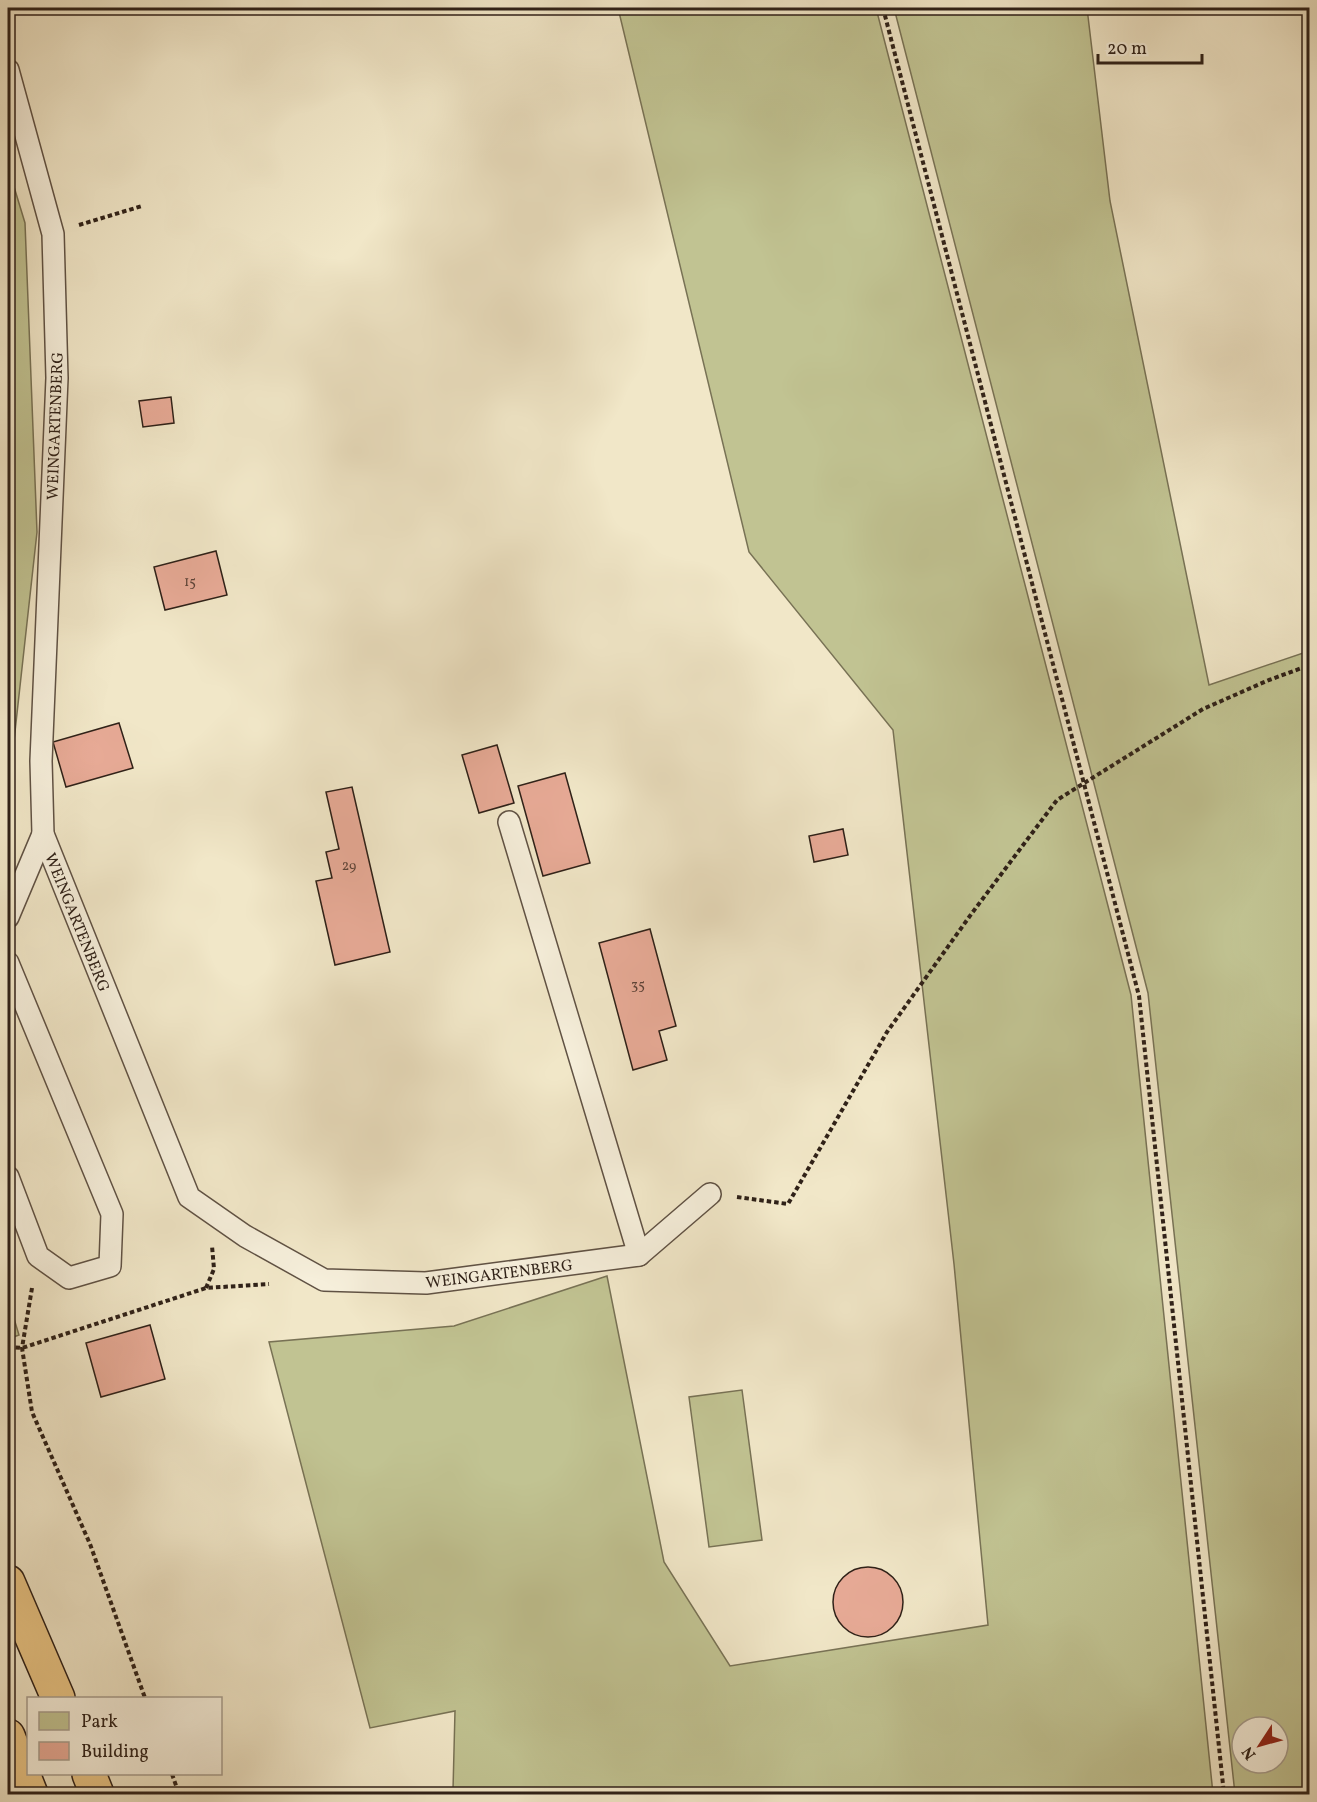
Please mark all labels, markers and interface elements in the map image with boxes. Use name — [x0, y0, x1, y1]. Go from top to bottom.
scale bar — [1098, 27, 1202, 65]
text: 20 m — [1107, 37, 1147, 62]
street label: WEINGARTENBERG — [42, 352, 70, 500]
house number: 15 — [184, 573, 196, 592]
street label: WEINGARTENBERG — [38, 850, 114, 996]
house number: 29 — [342, 857, 356, 876]
house number: 35 — [631, 976, 645, 995]
street label: WEINGARTENBERG — [424, 1255, 574, 1295]
legend — [27, 1697, 222, 1775]
text: Park — [81, 1710, 118, 1735]
north arrow — [1230, 1715, 1290, 1775]
text: Building — [81, 1740, 149, 1765]
text: N — [1237, 1741, 1262, 1764]

